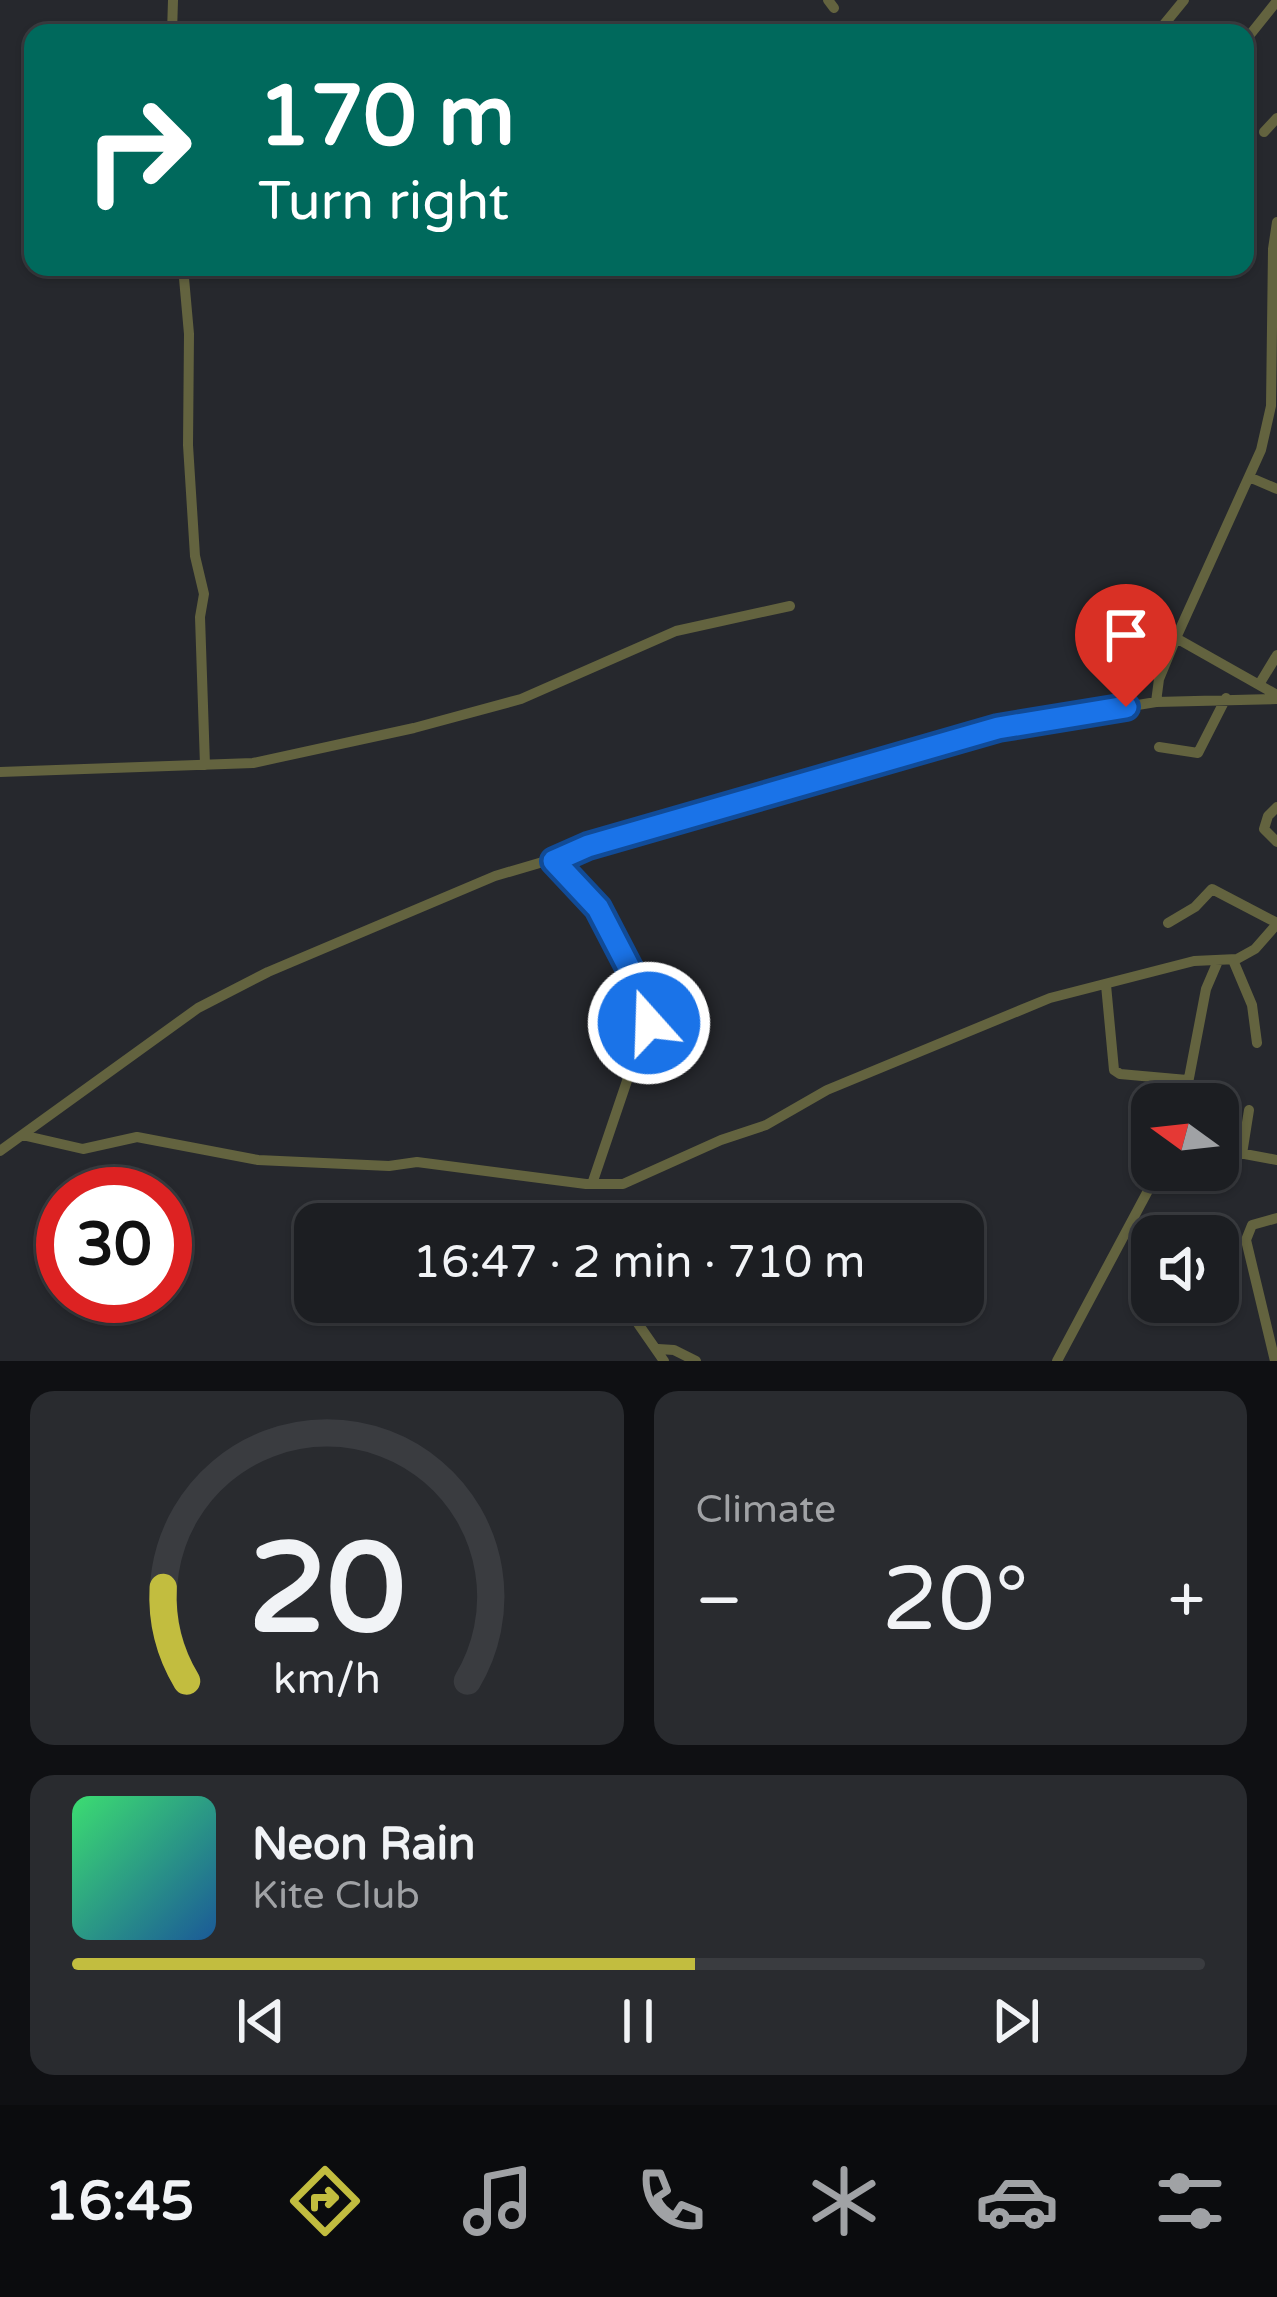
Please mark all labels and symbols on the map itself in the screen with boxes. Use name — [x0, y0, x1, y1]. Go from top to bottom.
pin — [1075, 584, 1177, 707]
position arrow — [586, 960, 712, 1086]
north arrow — [1131, 1083, 1239, 1191]
speed limit sign: 30 — [36, 1167, 192, 1323]

